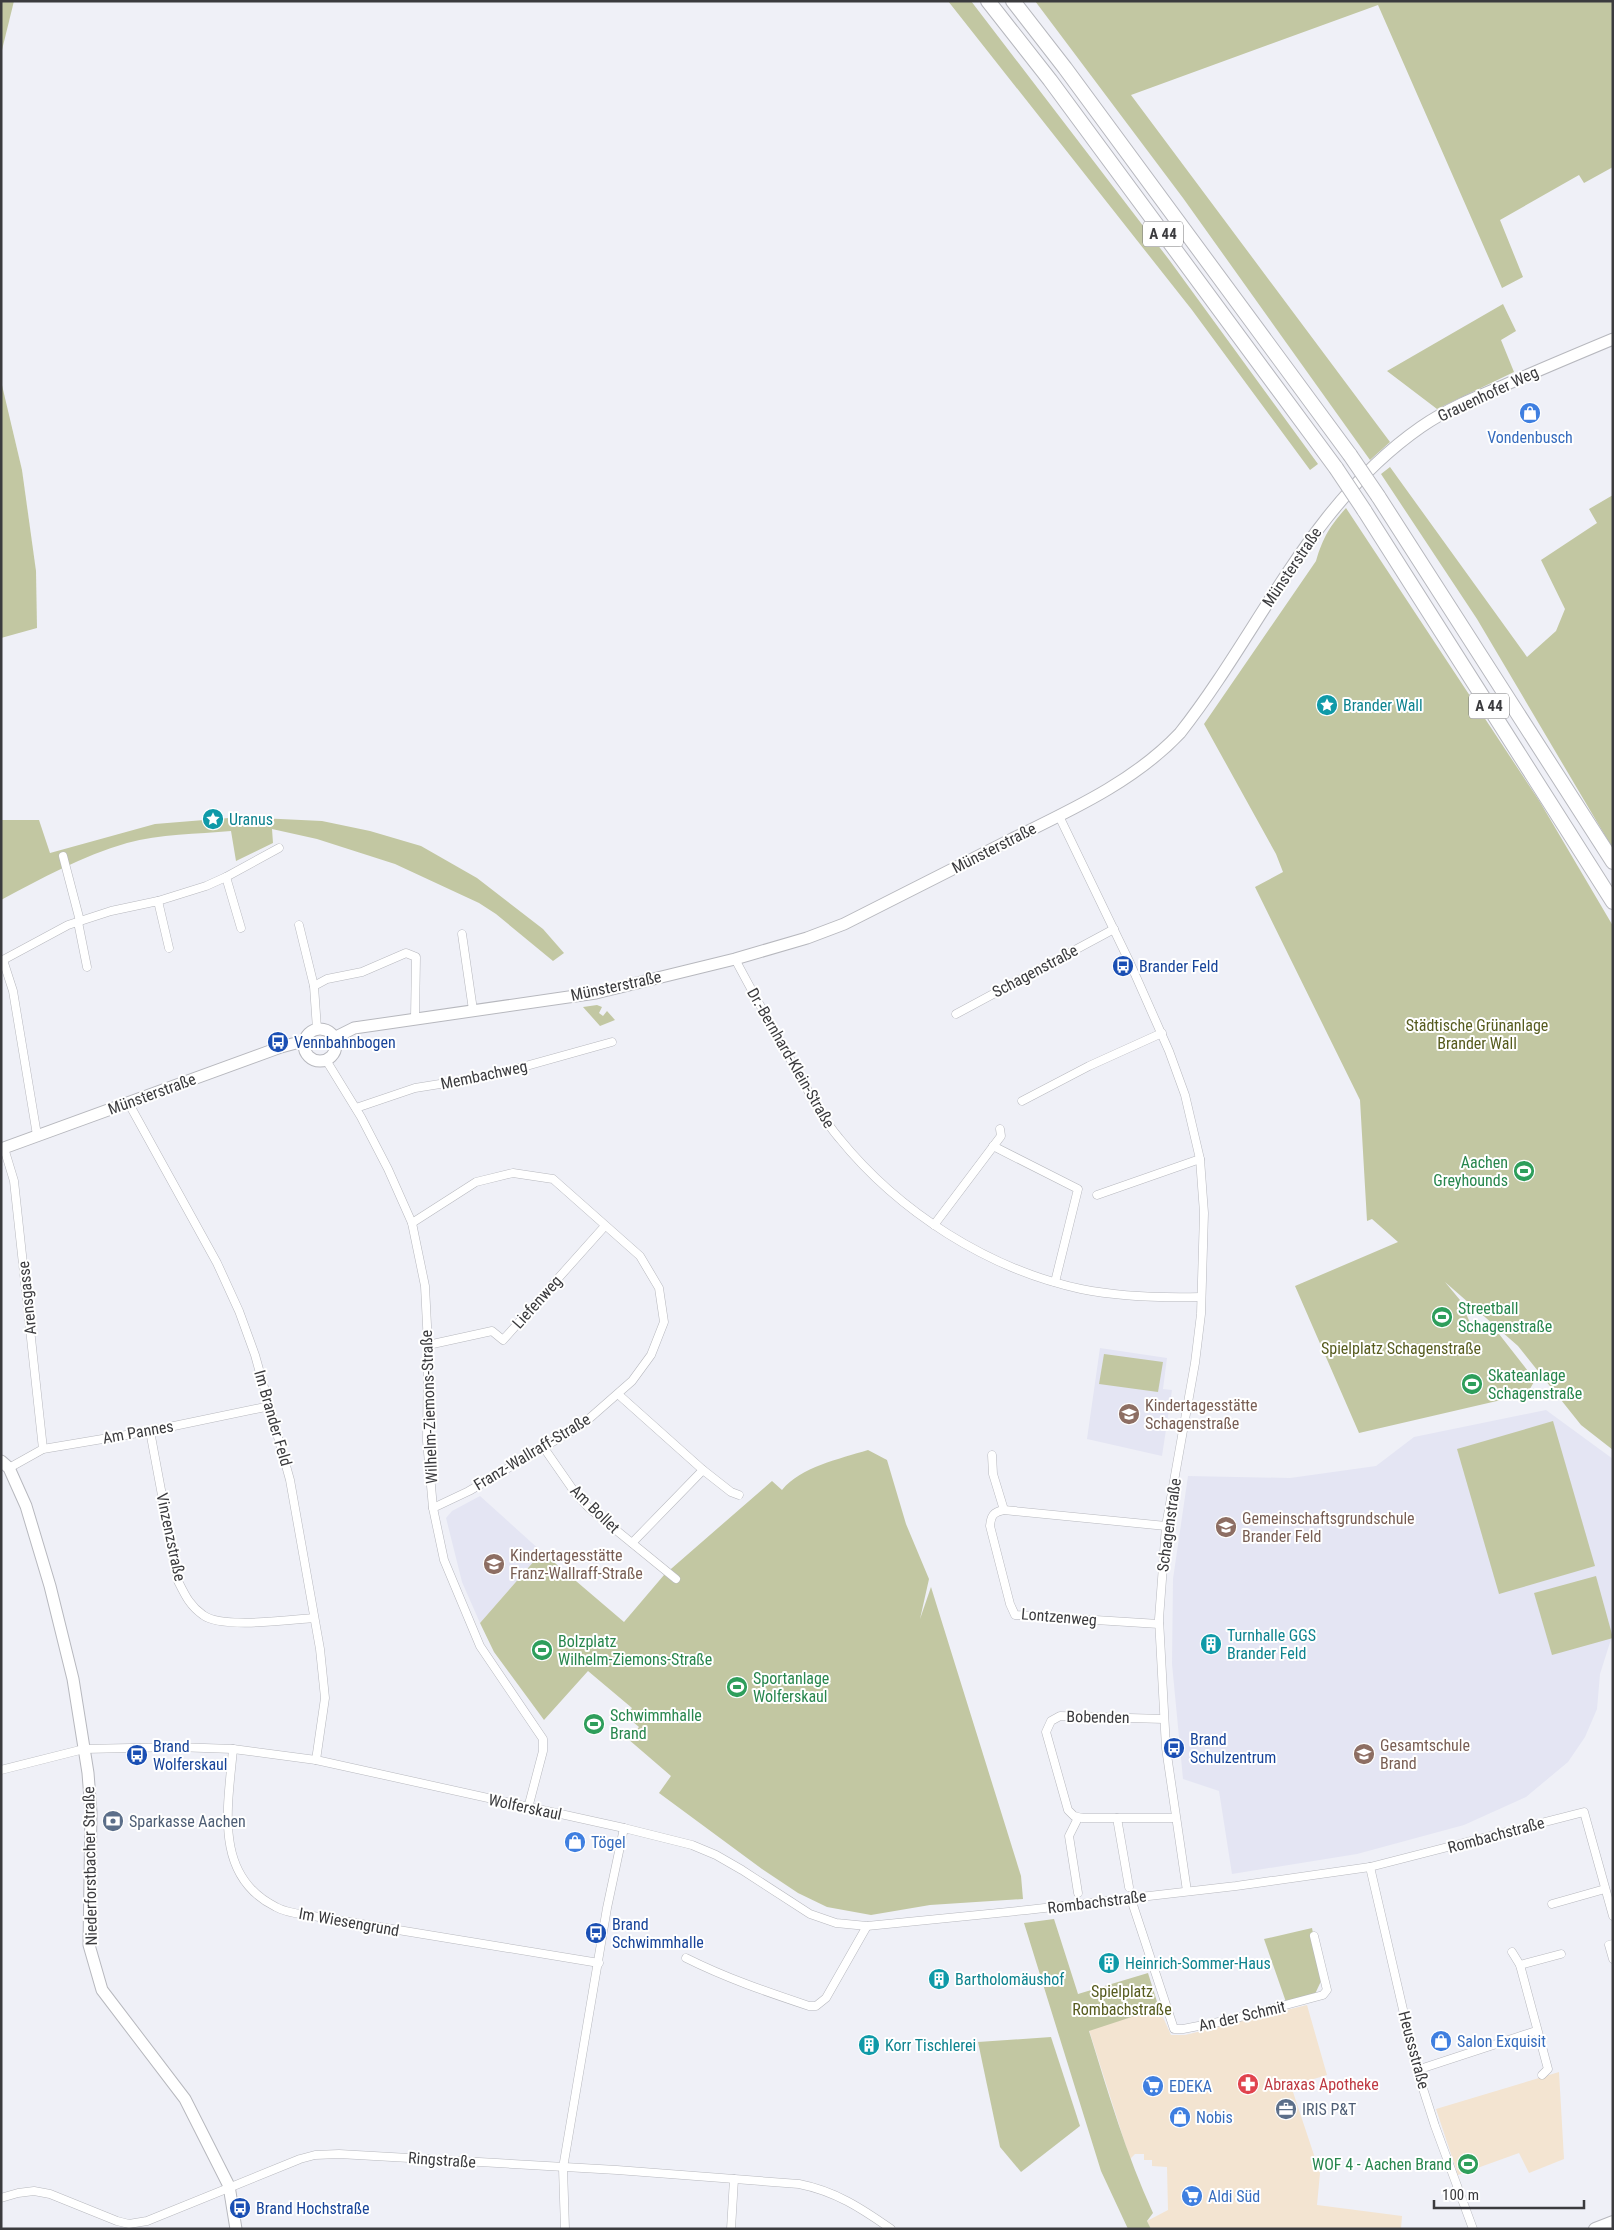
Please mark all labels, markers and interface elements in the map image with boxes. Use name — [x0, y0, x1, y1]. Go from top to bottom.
road number: A 44 — [1143, 222, 1183, 246]
street label: Grauenhofer Weg — [1435, 362, 1541, 426]
shop icon: Vondenbusch — [1518, 401, 1542, 425]
place label: Vondenbusch — [1487, 428, 1573, 447]
street label: Münsterstraße — [1258, 524, 1326, 610]
place icon: Brander Wall — [1315, 693, 1339, 717]
road number: A 44 — [1469, 694, 1509, 718]
place label: Brander Wall — [1343, 696, 1423, 715]
place icon: Uranus — [201, 807, 225, 831]
place label: Uranus — [229, 810, 273, 829]
street label: Münsterstraße — [949, 819, 1039, 877]
street label: Schagenstraße — [989, 940, 1081, 1002]
bus stop icon: Brander Feld — [1111, 954, 1135, 978]
place label: Brander Feld — [1139, 957, 1218, 976]
street label: Münsterstraße — [569, 967, 663, 1005]
street label: Dr.-Bernhard-Klein-Straße — [743, 985, 839, 1131]
park label: Städtische Grünanlage Brander Wall — [1406, 1016, 1548, 1053]
bus stop icon: Vennbahnbogen — [266, 1030, 290, 1054]
place label: Vennbahnbogen — [294, 1033, 396, 1052]
street label: Membachweg — [439, 1057, 529, 1093]
street label: Münsterstraße — [105, 1069, 199, 1119]
place label: Aachen Greyhounds — [1433, 1153, 1508, 1190]
sports icon: Aachen Greyhounds — [1512, 1159, 1536, 1183]
street label: Arensgasse — [14, 1260, 40, 1336]
street label: Liefenweg — [508, 1272, 566, 1332]
place label: Streetball Schagenstraße — [1458, 1299, 1552, 1336]
sports icon: Streetball Schagenstraße — [1430, 1305, 1454, 1329]
street label: Wilhelm-Ziemons-Straße — [417, 1330, 441, 1484]
park label: Spielplatz Schagenstraße — [1321, 1339, 1481, 1358]
place label: Skateanlage Schagenstraße — [1488, 1366, 1582, 1403]
street label: Im Brander Feld — [250, 1368, 296, 1468]
sports icon: Skateanlage Schagenstraße — [1460, 1372, 1484, 1396]
place label: Kindertagesstätte Schagenstraße — [1145, 1396, 1258, 1433]
school or university icon: Kindertagesstätte Schagenstraße — [1117, 1402, 1141, 1426]
street label: Franz-Wallraff-Straße — [470, 1410, 594, 1494]
street label: Am Pannes — [101, 1416, 175, 1448]
street label: Schagenstraße — [1153, 1477, 1185, 1573]
street label: Am Bollet — [566, 1481, 624, 1537]
street label: Vinzenzstraße — [152, 1491, 190, 1583]
place label: Gemeinschaftsgrundschule Brander Feld — [1242, 1509, 1415, 1546]
school or university icon: Gemeinschaftsgrundschule Brander Feld — [1214, 1515, 1238, 1539]
place label: Kindertagesstätte Franz-Wallraff-Straße — [510, 1546, 643, 1583]
school or university icon: Kindertagesstätte Franz-Wallraff-Straße — [482, 1552, 506, 1576]
street label: Lontzenweg — [1020, 1604, 1098, 1630]
place label: Turnhalle GGS Brander Feld — [1227, 1626, 1316, 1663]
place label: Bolzplatz Wilhelm-Ziemons-Straße — [558, 1632, 712, 1669]
building icon: Turnhalle GGS Brander Feld — [1199, 1632, 1223, 1656]
sports icon: Bolzplatz Wilhelm-Ziemons-Straße — [530, 1638, 554, 1662]
place label: Sportanlage Wolferskaul — [753, 1669, 829, 1706]
sports icon: Sportanlage Wolferskaul — [725, 1675, 749, 1699]
place label: Schwimmhalle Brand — [610, 1706, 702, 1743]
street label: Bobenden — [1066, 1707, 1130, 1727]
sports icon: Schwimmhalle Brand — [582, 1712, 606, 1736]
place label: Brand Schulzentrum — [1190, 1730, 1276, 1767]
bus stop icon: Brand Schulzentrum — [1162, 1736, 1186, 1760]
place label: Gesamtschule Brand — [1380, 1736, 1470, 1773]
place label: Brand Wolferskaul — [153, 1737, 227, 1774]
school or university icon: Gesamtschule Brand — [1352, 1742, 1376, 1766]
bus stop icon: Brand Wolferskaul — [125, 1743, 149, 1767]
street label: Niederforstbacher Straße — [79, 1786, 101, 1946]
street label: Wolferskaul — [487, 1790, 563, 1824]
bank icon: Sparkasse Aachen — [101, 1809, 125, 1833]
place label: Sparkasse Aachen — [129, 1812, 246, 1831]
street label: Rombachstraße — [1446, 1813, 1546, 1857]
shop icon: Tögel — [563, 1830, 587, 1854]
place label: Tögel — [591, 1833, 626, 1852]
street label: Rombachstraße — [1047, 1887, 1147, 1917]
street label: Im Wiesengrund — [297, 1904, 401, 1940]
place label: Brand Schwimmhalle — [612, 1915, 704, 1952]
bus stop icon: Brand Schwimmhalle — [584, 1921, 608, 1945]
building icon: Heinrich-Sommer-Haus — [1097, 1951, 1121, 1975]
place label: Heinrich-Sommer-Haus — [1125, 1954, 1271, 1973]
building icon: Bartholomäushof — [927, 1967, 951, 1991]
place label: Bartholomäushof — [955, 1970, 1064, 1989]
park label: Spielplatz Rombachstraße — [1072, 1982, 1172, 2019]
street label: An der Schmit — [1197, 1997, 1288, 2035]
street label: Heussstraße — [1394, 2009, 1434, 2091]
shop icon: Salon Exquisit — [1429, 2029, 1453, 2053]
place label: Salon Exquisit — [1457, 2032, 1546, 2051]
building icon: Korr Tischlerei — [857, 2033, 881, 2057]
place label: Korr Tischlerei — [885, 2036, 976, 2055]
pharmacy icon: Abraxas Apotheke — [1236, 2072, 1260, 2096]
supermarket icon: EDEKA — [1141, 2074, 1165, 2098]
place label: Abraxas Apotheke — [1264, 2075, 1379, 2094]
place label: EDEKA — [1169, 2077, 1212, 2096]
office icon: IRIS P&T — [1274, 2097, 1298, 2121]
place label: IRIS P&T — [1302, 2100, 1356, 2119]
shop icon: Nobis — [1168, 2105, 1192, 2129]
place label: Nobis — [1196, 2108, 1233, 2127]
street label: Ringstraße — [407, 2148, 477, 2172]
sports icon: WOF 4 - Aachen Brand — [1456, 2152, 1480, 2176]
place label: WOF 4 - Aachen Brand — [1312, 2155, 1452, 2174]
scale bar — [1434, 2178, 1584, 2210]
supermarket icon: Aldi Süd — [1180, 2184, 1204, 2208]
text: 100 m — [1442, 2186, 1479, 2204]
place label: Aldi Süd — [1208, 2187, 1260, 2206]
bus stop icon: Brand Hochstraße — [228, 2196, 252, 2220]
place label: Brand Hochstraße — [256, 2199, 370, 2218]

